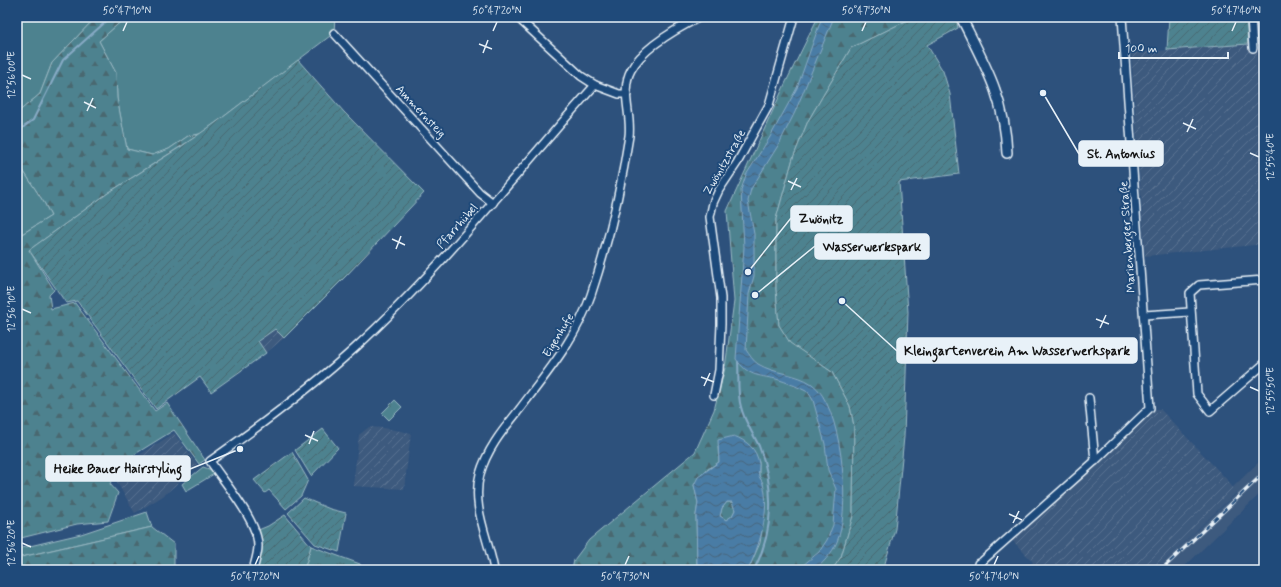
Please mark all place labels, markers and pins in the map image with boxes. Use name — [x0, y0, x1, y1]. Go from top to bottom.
callout: St. Antonius — [1079, 141, 1163, 166]
callout: Zwönitz — [791, 206, 852, 231]
callout: Wasserwerkspark — [815, 234, 929, 259]
callout: Kleingartenverein Am Wasserwerkspark — [897, 338, 1137, 363]
callout: Heike Bauer Hairstyling — [46, 456, 190, 481]

